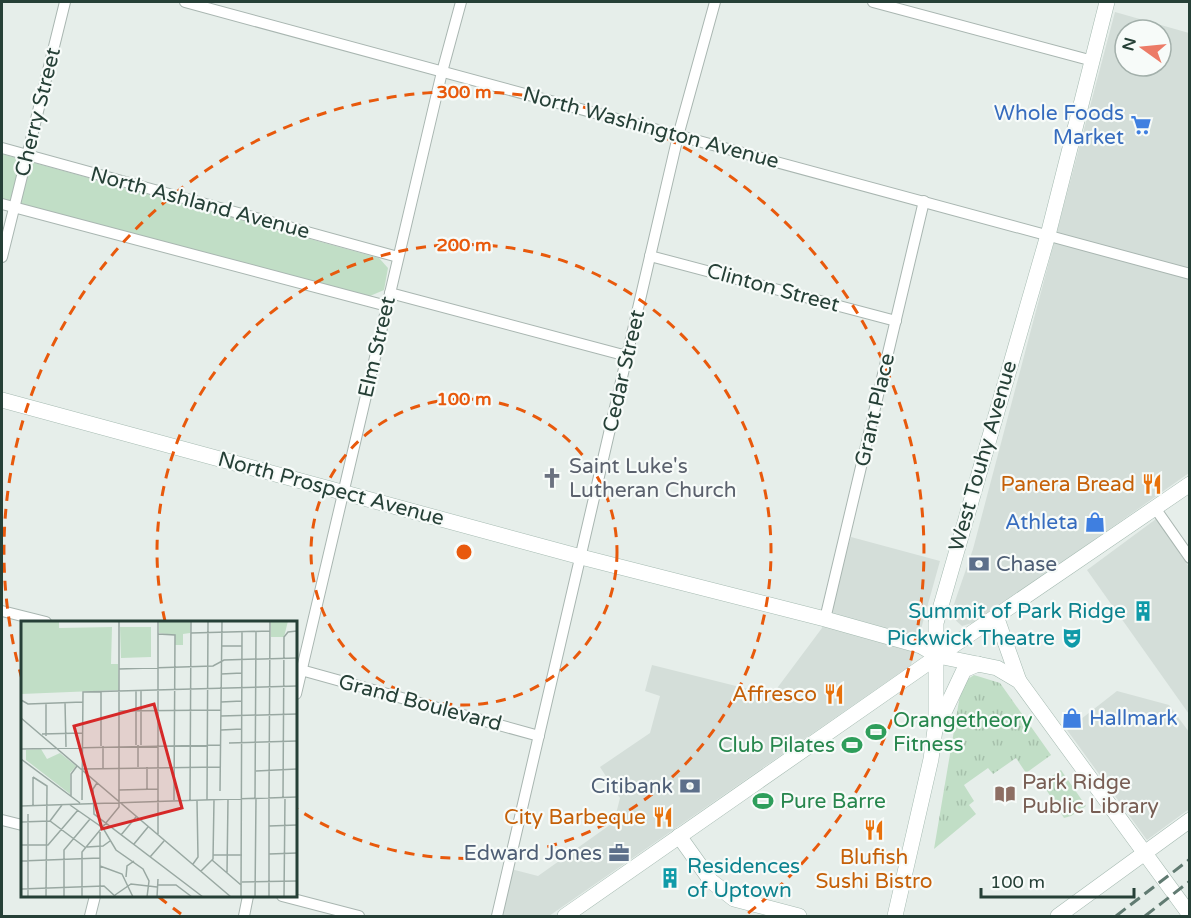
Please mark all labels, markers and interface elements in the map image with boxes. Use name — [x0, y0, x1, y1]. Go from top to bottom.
north arrow — [1113, 18, 1173, 78]
text: N — [1118, 36, 1141, 53]
street label: Cherry Street — [10, 45, 66, 179]
text: 300 m — [436, 81, 492, 103]
street label: North Washington Avenue — [520, 82, 782, 174]
place label: Whole Foods Market — [994, 101, 1124, 150]
supermarket icon: Whole Foods Market — [1129, 113, 1153, 137]
street label: North Ashland Avenue — [88, 162, 312, 244]
text: 200 m — [436, 234, 492, 256]
street label: Clinton Street — [704, 258, 842, 318]
street label: Elm Street — [353, 294, 401, 400]
street label: Cedar Street — [598, 307, 650, 435]
street label: Grant Place — [850, 351, 900, 469]
street label: West Touhy Avenue — [944, 358, 1022, 554]
text: 100 m — [436, 388, 492, 410]
street label: North Prospect Avenue — [215, 447, 447, 531]
place label: Saint Luke's Lutheran Church — [569, 454, 736, 503]
church icon: Saint Luke's Lutheran Church — [540, 466, 564, 490]
place label: Panera Bread — [1001, 472, 1135, 497]
restaurant icon: Panera Bread — [1140, 472, 1164, 496]
place label: Athleta — [1005, 510, 1078, 535]
shop icon: Athleta — [1083, 510, 1107, 534]
centre of rings — [454, 542, 474, 562]
bank icon: Chase — [967, 552, 991, 576]
place label: Chase — [996, 552, 1057, 577]
place label: Summit of Park Ridge — [908, 599, 1126, 624]
building icon: Summit of Park Ridge — [1131, 599, 1155, 623]
inset map — [21, 621, 297, 897]
place label: Pickwick Theatre — [887, 626, 1055, 651]
theatre icon: Pickwick Theatre — [1060, 626, 1084, 650]
street label: Grand Boulevard — [336, 669, 504, 737]
place label: Affresco — [732, 682, 817, 707]
restaurant icon: Affresco — [822, 682, 846, 706]
shop icon: Hallmark — [1060, 706, 1084, 730]
place label: Hallmark — [1089, 706, 1178, 731]
place label: Orangetheory Fitness — [893, 708, 1032, 757]
sports icon: Orangetheory Fitness — [864, 720, 888, 744]
place label: Club Pilates — [718, 733, 835, 758]
sports icon: Club Pilates — [840, 733, 864, 757]
place label: Park Ridge Public Library — [1022, 770, 1159, 819]
place label: Citibank — [591, 774, 673, 799]
bank icon: Citibank — [678, 774, 702, 798]
library icon: Park Ridge Public Library — [993, 782, 1017, 806]
sports icon: Pure Barre — [751, 789, 775, 813]
place label: Pure Barre — [780, 789, 886, 814]
place label: City Barbeque — [504, 805, 646, 830]
restaurant icon: City Barbeque — [651, 805, 675, 829]
restaurant icon: Blufish Sushi Bistro — [862, 818, 886, 842]
place label: Edward Jones — [464, 841, 602, 866]
office icon: Edward Jones — [607, 841, 631, 865]
place label: Blufish Sushi Bistro — [815, 845, 933, 894]
place label: Residences of Uptown — [687, 854, 800, 903]
scale bar — [981, 861, 1134, 899]
building icon: Residences of Uptown — [658, 866, 682, 890]
text: 100 m — [990, 871, 1045, 893]

